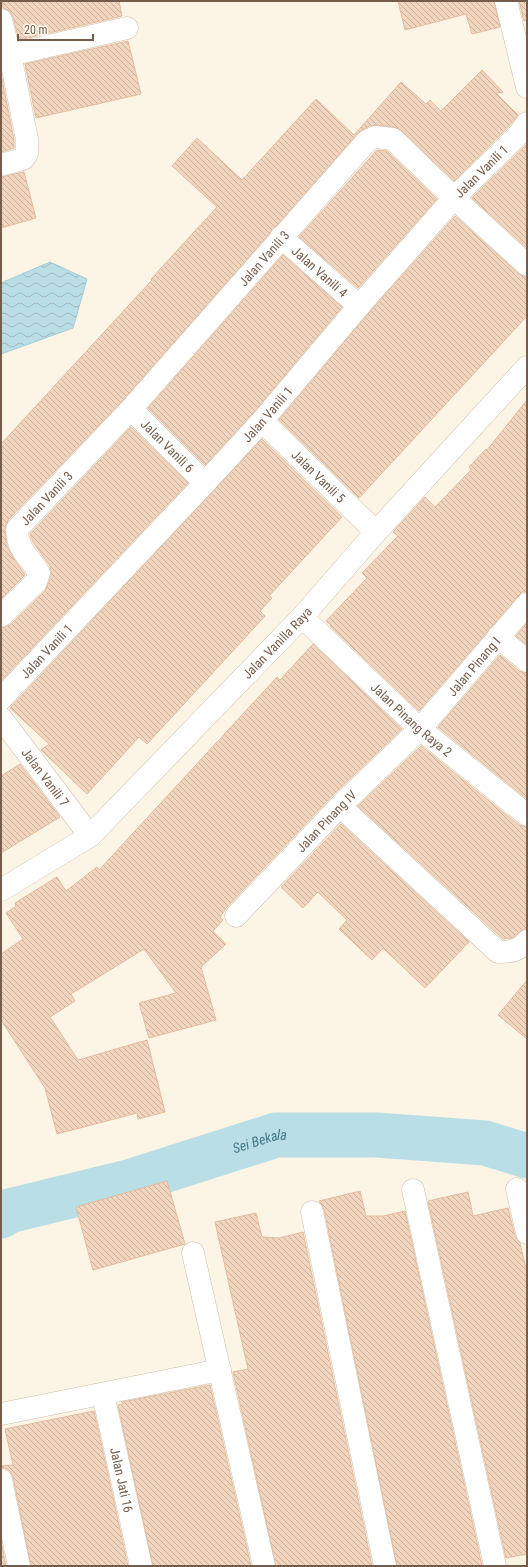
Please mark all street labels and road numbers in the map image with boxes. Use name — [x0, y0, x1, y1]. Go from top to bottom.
street label: Jalan Vanili 1 — [452, 142, 511, 201]
street label: Jalan Vanili 3 — [235, 227, 292, 289]
street label: Jalan Vanili 4 — [289, 243, 351, 300]
street label: Jalan Vanili 1 — [239, 383, 296, 445]
street label: Jalan Vanili 6 — [138, 416, 197, 475]
street label: Jalan Vanili 5 — [289, 447, 349, 506]
street label: Jalan Vanili 3 — [17, 468, 75, 528]
street label: Jalan Vanilla Raya — [239, 604, 315, 682]
street label: Jalan Vanili 1 — [17, 621, 75, 681]
street label: Jalan Pinang I — [444, 634, 503, 699]
street label: Jalan Pinang Raya 2 — [368, 679, 455, 759]
street label: Jalan Vanili 7 — [19, 745, 72, 809]
street label: Jalan Pinang IV — [293, 786, 360, 855]
street label: Jalan Jati 16 — [108, 1446, 136, 1514]

